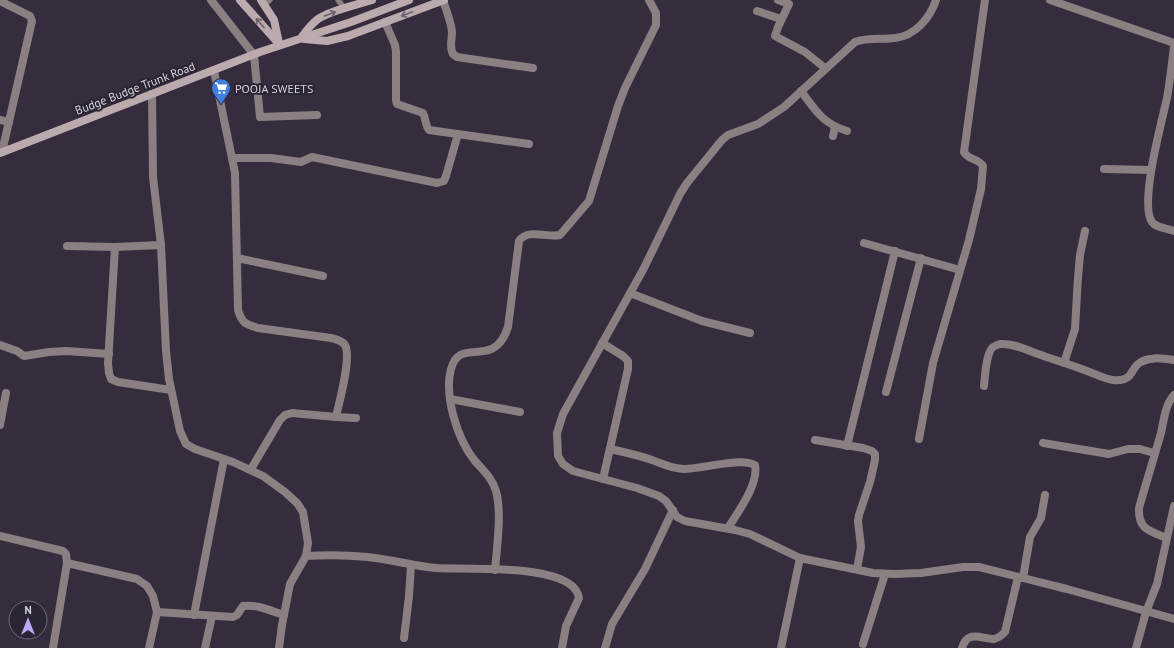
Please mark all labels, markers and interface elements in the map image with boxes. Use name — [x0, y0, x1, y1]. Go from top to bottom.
one-way arrow — [324, 9, 336, 17]
one-way arrow — [402, 10, 414, 18]
one-way arrow — [256, 18, 265, 28]
street label: Budge Budge Trunk Road — [73, 58, 197, 118]
supermarket icon: POOJA SWEETS — [210, 77, 232, 105]
place label: POOJA SWEETS — [235, 81, 313, 96]
north arrow — [8, 600, 48, 640]
text: N — [24, 603, 32, 617]

